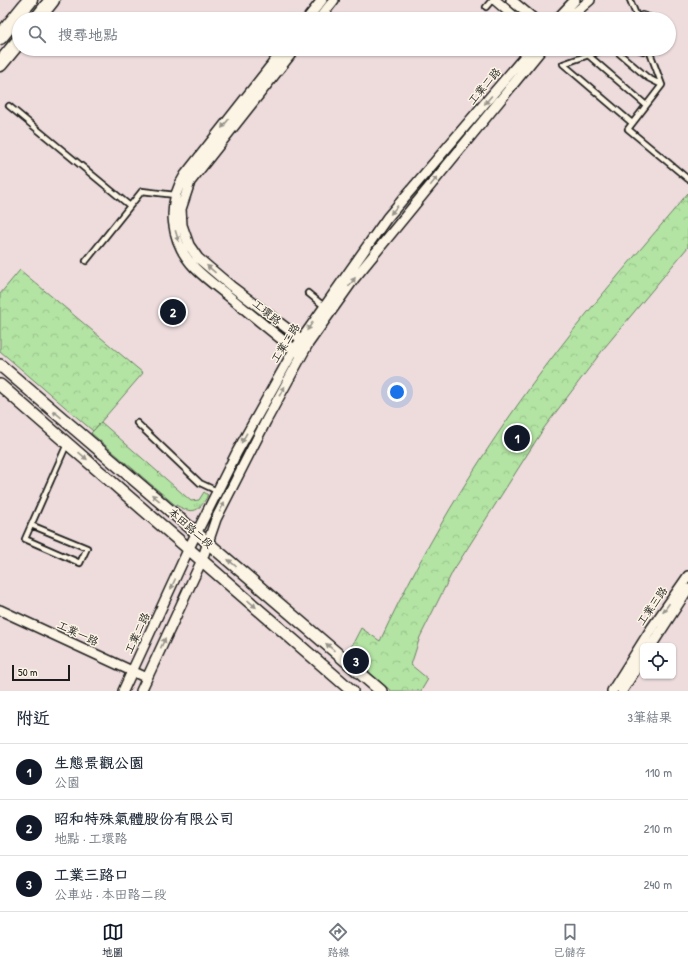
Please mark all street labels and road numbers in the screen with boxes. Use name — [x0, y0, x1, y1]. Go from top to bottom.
street label: 工業二路 — [464, 65, 504, 107]
street label: 工環路 — [250, 296, 284, 328]
street label: 工業二路 — [267, 321, 303, 365]
street label: 本田路二段 — [166, 505, 216, 551]
street label: 工業三路 — [634, 584, 670, 628]
street label: 工業二路 — [121, 610, 153, 656]
street label: 工業一路 — [55, 617, 101, 649]

